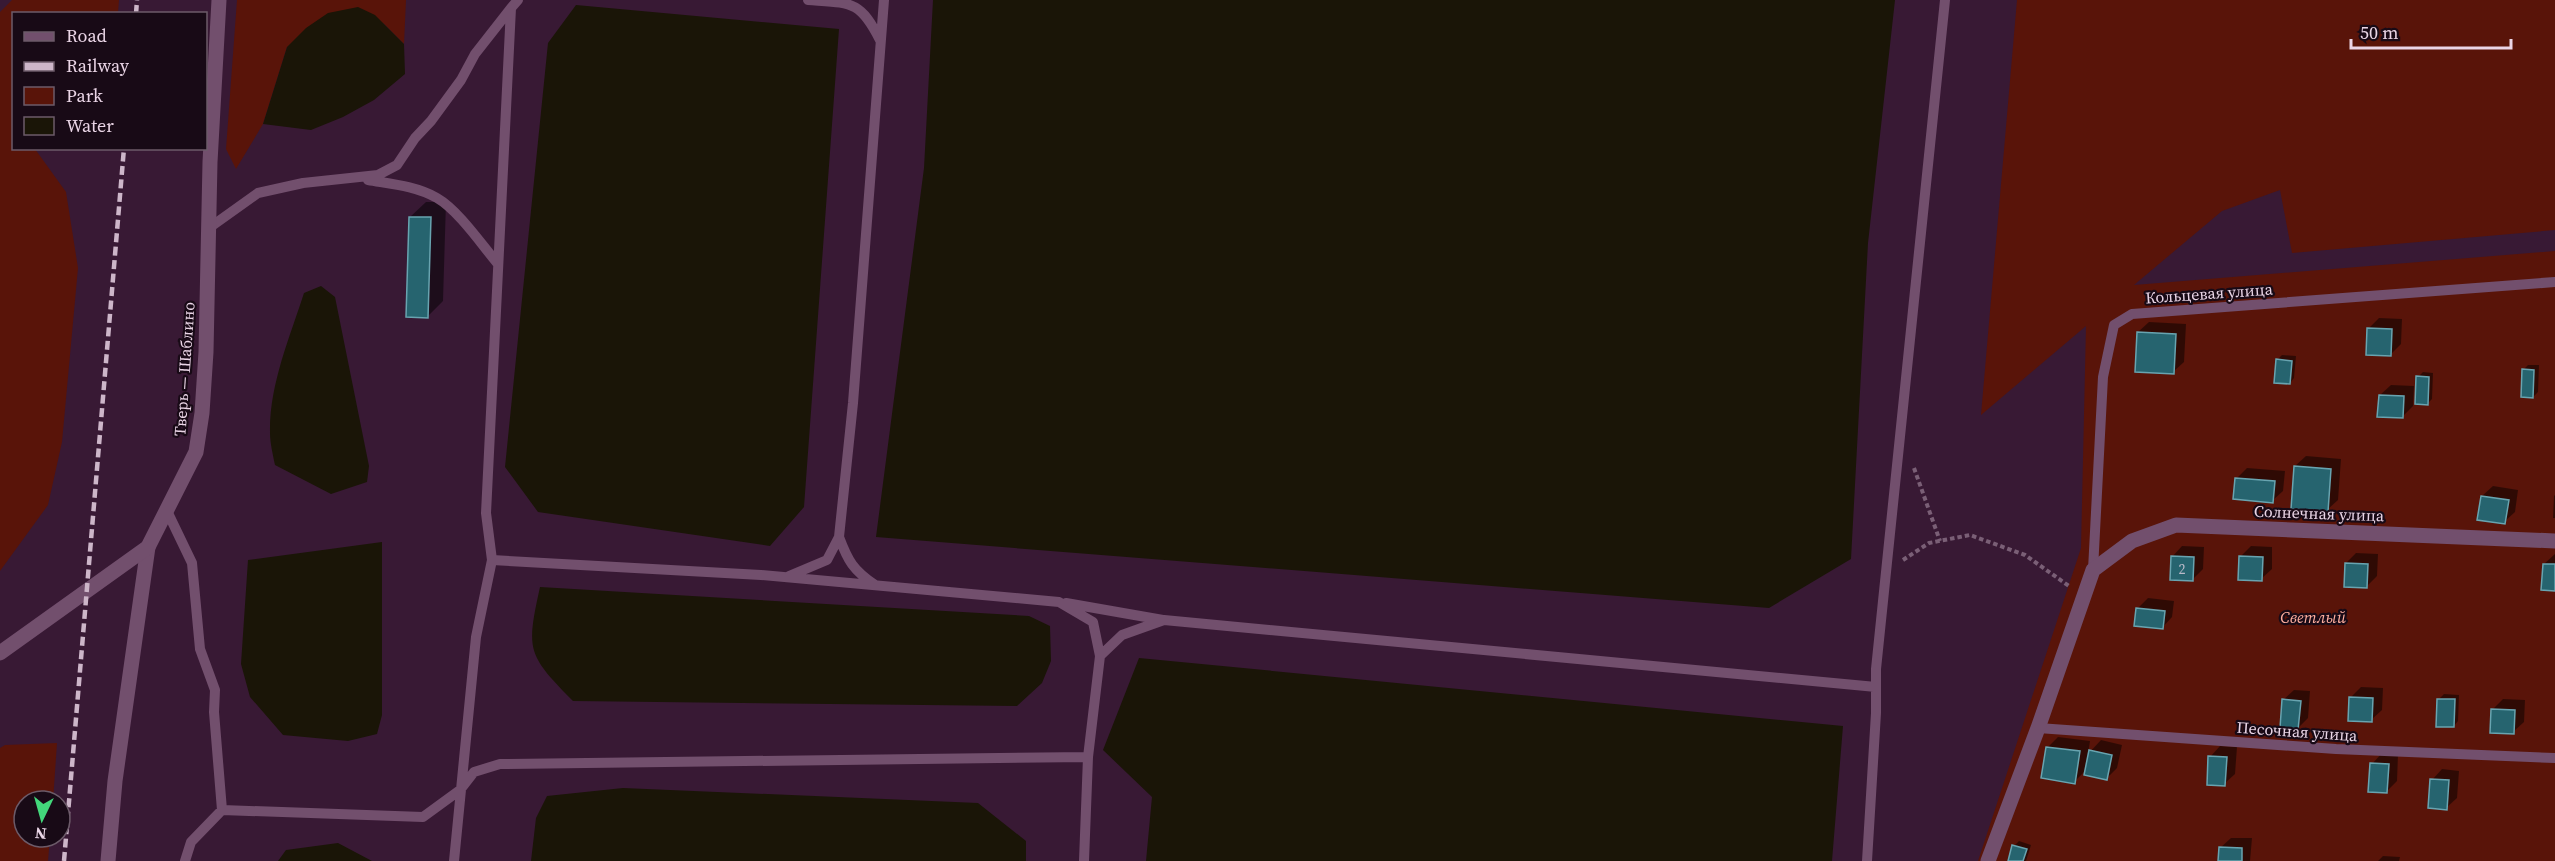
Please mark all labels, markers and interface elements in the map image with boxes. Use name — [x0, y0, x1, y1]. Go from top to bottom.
legend — [12, 12, 207, 150]
scale bar — [2351, 12, 2512, 50]
text: 50 m — [2360, 20, 2398, 45]
text: Road — [66, 23, 107, 48]
text: Railway — [66, 53, 130, 78]
text: Park — [66, 83, 103, 108]
text: Water — [66, 113, 114, 138]
street label: Кольцевая улица — [2145, 278, 2274, 308]
street label: Тверь — Шаблино — [168, 301, 200, 437]
street label: Солнечная улица — [2254, 500, 2385, 526]
house number: 2 — [2179, 559, 2186, 579]
park label: Светлый — [2280, 606, 2347, 628]
street label: Песочная улица — [2236, 716, 2359, 746]
north arrow — [12, 789, 72, 849]
text: N — [34, 822, 47, 845]

